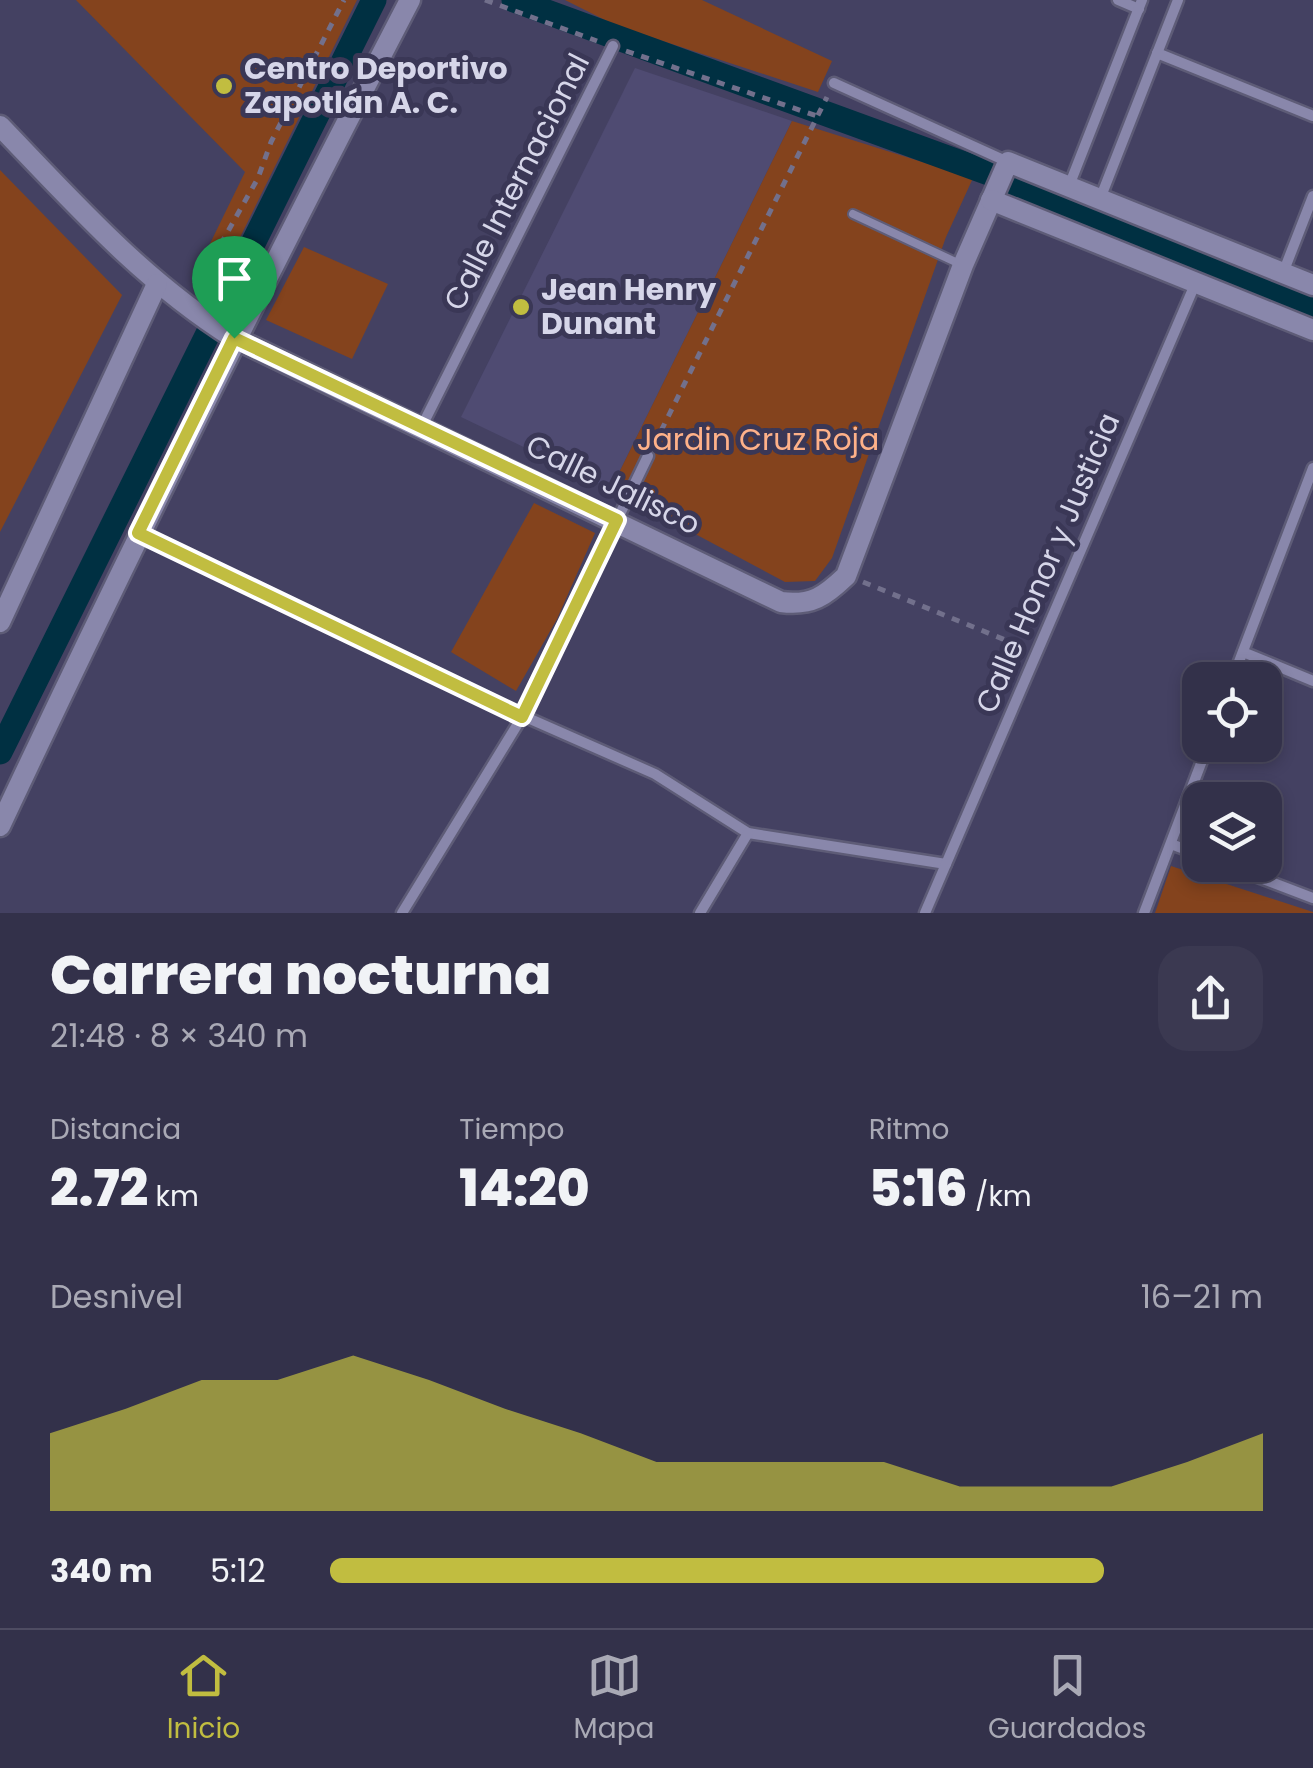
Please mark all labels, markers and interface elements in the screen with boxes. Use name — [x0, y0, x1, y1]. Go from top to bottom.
street label: Calle Internacional — [433, 46, 600, 318]
place label: Centro Deportivo Zapotlán A. C. — [244, 47, 508, 124]
marker: Centro Deportivo Zapotlán A. C. — [213, 75, 235, 97]
pin — [192, 236, 277, 339]
icon: arrive — [207, 251, 262, 306]
place label: Jean Henry Dunant — [541, 268, 716, 345]
marker: Jean Henry Dunant — [510, 296, 532, 318]
street label: Calle Honor y Justicia — [965, 406, 1130, 720]
park label: Jardin Cruz Roja — [637, 418, 879, 461]
street label: Calle Jalisco — [519, 424, 708, 545]
map controls — [1182, 662, 1282, 882]
button: locate — [1182, 662, 1282, 762]
button: layers — [1182, 782, 1282, 882]
text: Carrera nocturna — [50, 936, 551, 1013]
button: share — [1158, 946, 1263, 1051]
text: 21:48 · 8 × 340 m — [50, 1013, 308, 1058]
text: Distancia — [50, 1110, 181, 1149]
text: Tiempo — [459, 1110, 564, 1149]
text: Ritmo — [869, 1110, 950, 1149]
text: 2.72 — [50, 1153, 148, 1224]
text: 14:20 — [459, 1153, 590, 1224]
text: 5:16 — [869, 1153, 968, 1224]
text: km — [148, 1177, 199, 1216]
text: /km — [968, 1177, 1032, 1216]
text: Desnivel — [50, 1274, 183, 1319]
text: 16–21 m — [1141, 1274, 1263, 1319]
text: 340 m — [50, 1548, 153, 1593]
text: 5:12 — [210, 1548, 266, 1593]
tab: Inicio — [167, 1648, 240, 1750]
tab: Mapa — [574, 1648, 655, 1750]
tab: Guardados — [988, 1648, 1146, 1750]

